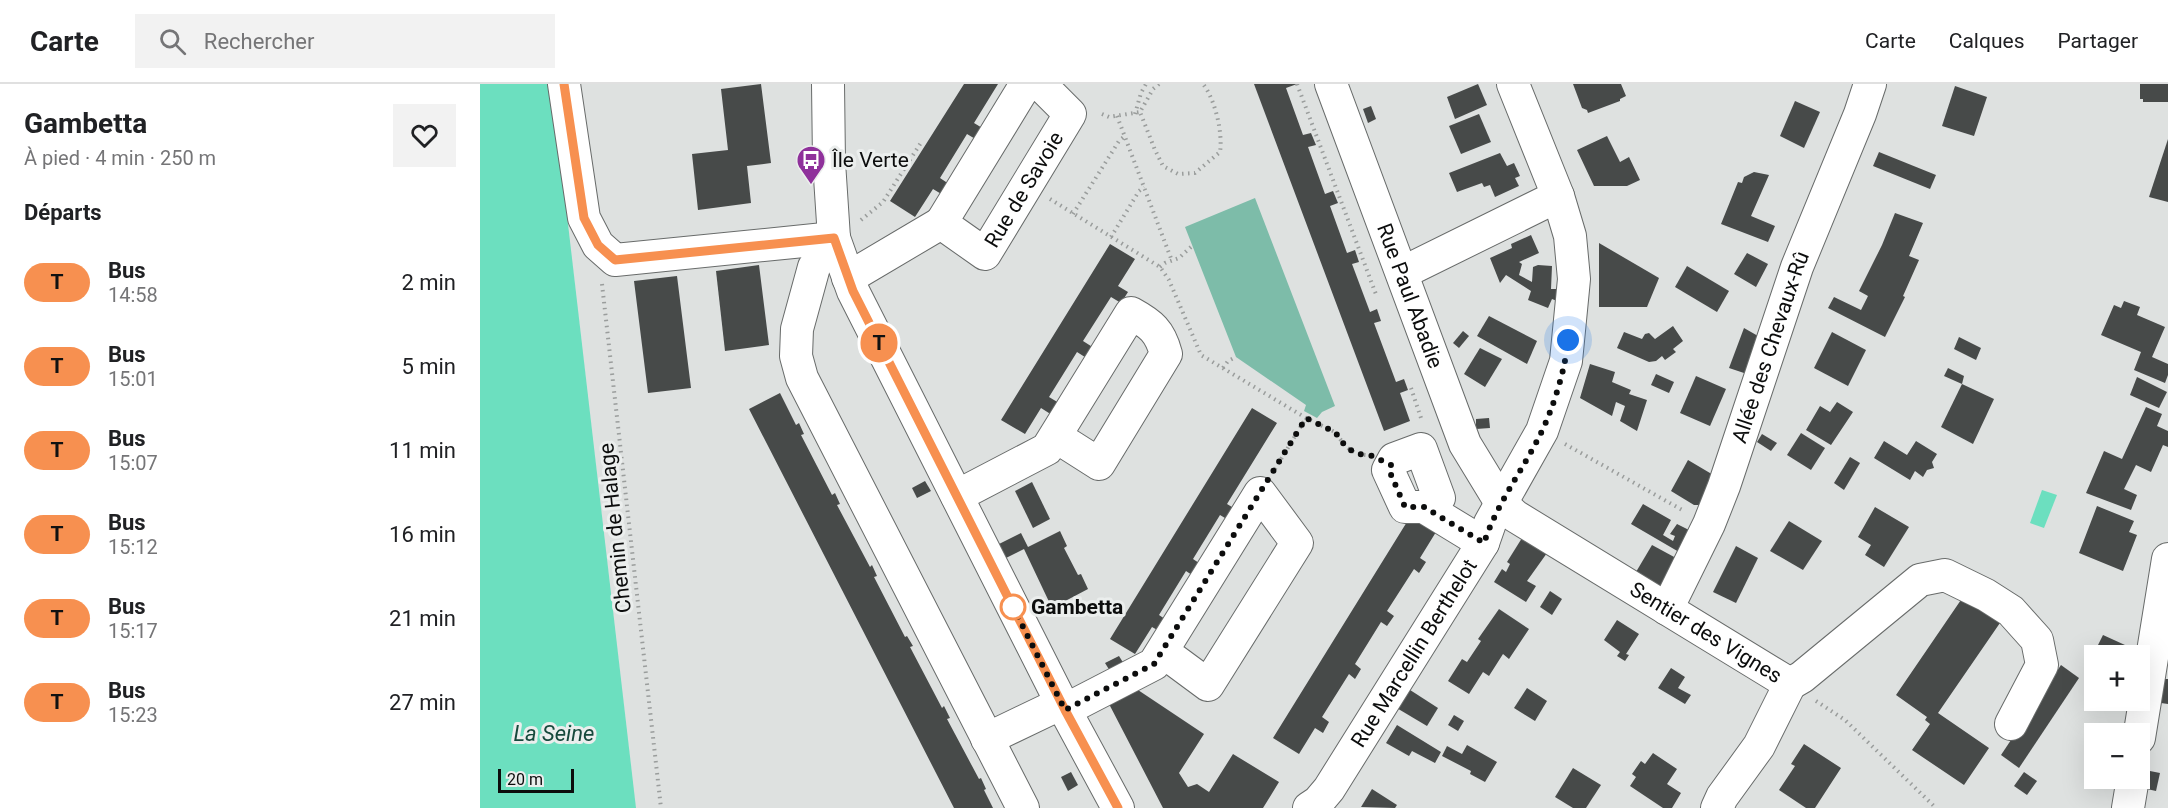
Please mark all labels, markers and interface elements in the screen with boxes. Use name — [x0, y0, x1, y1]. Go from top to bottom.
search box — [135, 14, 555, 68]
text: Carte — [30, 25, 99, 58]
icon: search — [156, 25, 189, 58]
text: Rechercher — [204, 29, 314, 54]
text: Carte — [1865, 29, 1916, 53]
text: Calques — [1949, 29, 2024, 53]
text: Partager — [2057, 29, 2138, 53]
button: heart — [393, 104, 456, 167]
text: Gambetta — [24, 107, 147, 140]
street label: Rue de Savoie — [980, 127, 1068, 252]
bus stop icon: Île Verte — [795, 144, 827, 186]
text: À pied · 4 min · 250 m — [24, 146, 216, 170]
place label: Île Verte — [831, 148, 909, 172]
text: Départs — [24, 200, 102, 225]
street label: Rue Paul Abadie — [1372, 220, 1448, 371]
street label: Allée des Chevaux-Rû — [1727, 248, 1814, 446]
text: Bus — [108, 258, 146, 283]
text: T — [50, 270, 64, 294]
text: 2 min — [401, 270, 456, 295]
text: 14:58 — [108, 283, 158, 307]
line badge: T — [860, 324, 898, 362]
your location — [1553, 325, 1583, 355]
text: T — [872, 331, 886, 355]
text: Bus — [108, 342, 146, 367]
text: T — [50, 354, 64, 378]
text: 5 min — [401, 354, 456, 379]
text: 15:01 — [108, 367, 158, 391]
text: Bus — [108, 426, 146, 451]
text: T — [50, 438, 64, 462]
text: 11 min — [389, 438, 456, 463]
street label: Chemin de Halage — [594, 442, 636, 614]
text: 15:07 — [108, 451, 158, 475]
text: Bus — [108, 510, 146, 535]
text: T — [50, 522, 64, 546]
text: 16 min — [389, 522, 456, 547]
text: 15:12 — [108, 535, 158, 559]
street label: Rue Marcellin Berthelot — [1346, 555, 1482, 752]
street label: Sentier des Vignes — [1626, 577, 1786, 688]
text: Bus — [108, 594, 146, 619]
marker: Gambetta — [1000, 594, 1026, 620]
place label: Gambetta — [1031, 595, 1123, 619]
text: T — [50, 606, 64, 630]
text: 21 min — [389, 606, 456, 631]
text: 15:17 — [108, 619, 158, 643]
map controls — [2084, 645, 2150, 789]
button: + — [2084, 645, 2150, 711]
text: Bus — [108, 678, 146, 703]
text: T — [50, 690, 64, 714]
text: 27 min — [389, 690, 456, 715]
text: 15:23 — [108, 703, 158, 727]
water label: La Seine — [514, 721, 594, 746]
button: − — [2084, 723, 2150, 789]
scale bar — [498, 766, 574, 794]
text: 20 m — [507, 770, 543, 789]

